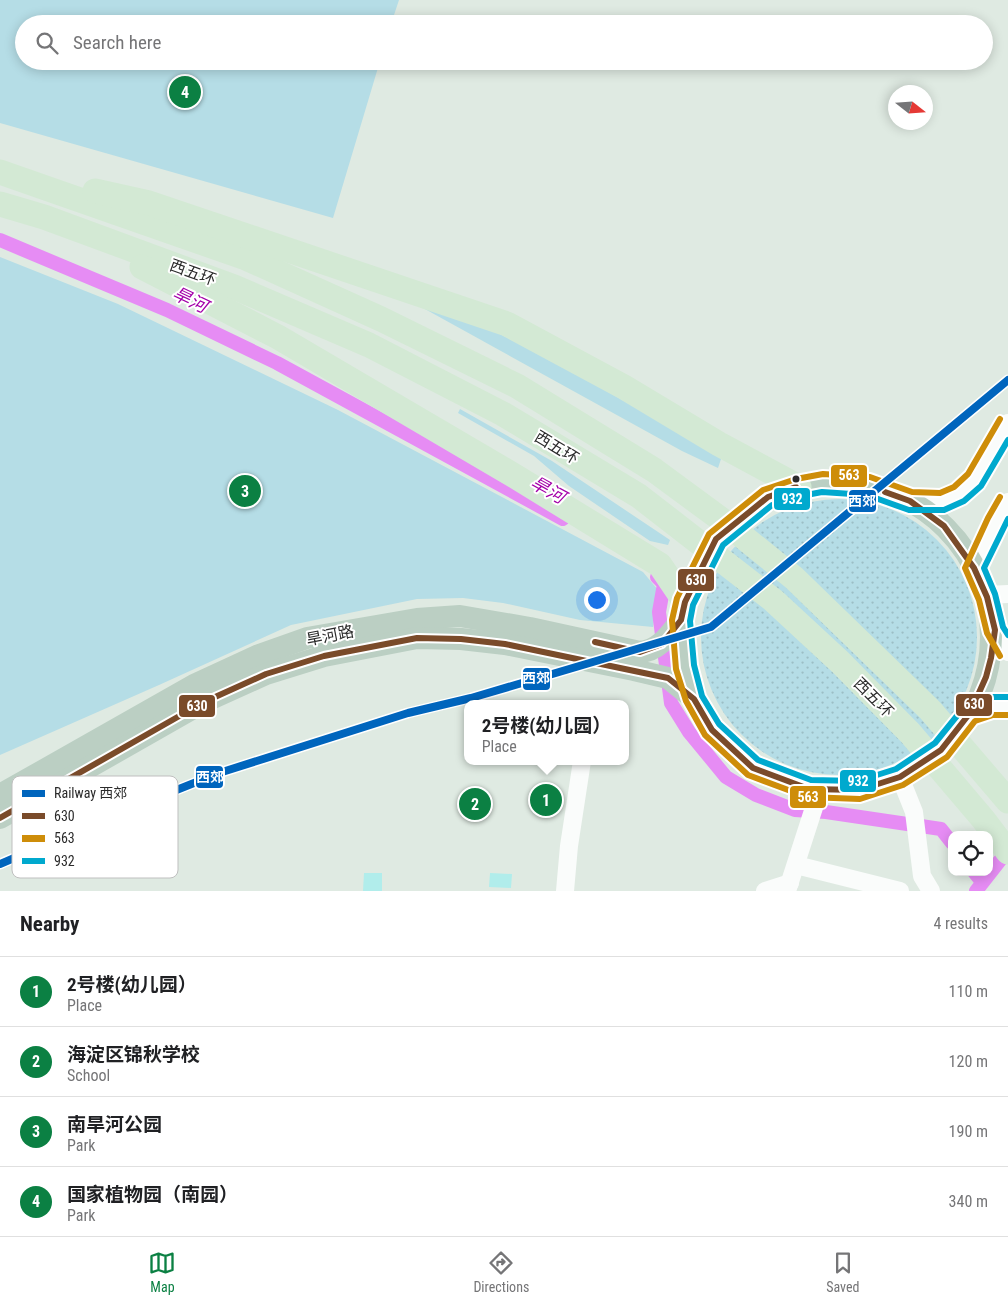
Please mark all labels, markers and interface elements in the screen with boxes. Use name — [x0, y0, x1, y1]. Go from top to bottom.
search box — [15, 15, 993, 70]
icon: search — [33, 29, 61, 57]
text: Search here — [73, 31, 161, 54]
pin: 4 — [169, 73, 201, 111]
north arrow — [888, 85, 933, 130]
street label: 西五环 — [167, 255, 219, 290]
water label: 旱河 — [169, 282, 214, 318]
street label: 西五环 — [531, 427, 582, 468]
line badge: 563 — [830, 464, 868, 488]
text: 563 — [838, 467, 860, 483]
pin: 3 — [229, 472, 261, 510]
water label: 旱河 — [527, 472, 572, 509]
unlabelled marker — [791, 474, 801, 484]
line badge: 932 — [773, 487, 811, 511]
line badge: 西郊 — [848, 489, 877, 513]
text: 932 — [781, 491, 803, 507]
text: 西郊 — [848, 493, 876, 509]
line badge: 630 — [677, 568, 715, 592]
text: 630 — [685, 572, 707, 588]
your location — [584, 587, 610, 613]
street label: 旱河路 — [305, 622, 355, 649]
line badge: 西郊 — [522, 667, 551, 691]
text: 西郊 — [522, 670, 550, 686]
street label: 西五环 — [850, 674, 897, 721]
line badge: 630 — [955, 693, 993, 717]
line badge: 630 — [178, 694, 216, 718]
text: 630 — [963, 696, 985, 712]
text: 630 — [186, 698, 208, 714]
popup — [464, 700, 629, 765]
text: 2号楼(幼儿园） — [482, 714, 611, 737]
text: Place — [482, 737, 517, 756]
line badge: 西郊 — [195, 765, 224, 789]
text: 西郊 — [196, 769, 224, 785]
line badge: 932 — [839, 769, 877, 793]
text: 932 — [847, 773, 869, 789]
legend — [12, 776, 178, 878]
pin: 1 — [530, 781, 562, 819]
text: Railway 西郊 — [54, 785, 127, 801]
pin: 2 — [459, 785, 491, 823]
line badge: 563 — [789, 785, 827, 809]
text: 563 — [797, 789, 819, 805]
text: 630 — [54, 808, 75, 824]
text: 563 — [54, 830, 75, 846]
map controls — [948, 831, 993, 876]
button: locate — [948, 831, 993, 876]
text: 932 — [54, 853, 75, 869]
text: Nearby — [20, 912, 79, 936]
text: 4 results — [933, 914, 988, 933]
text: 2号楼(幼儿园） — [67, 973, 197, 996]
text: 1 — [32, 982, 40, 1001]
text: 110 m — [949, 982, 988, 1001]
text: Place — [67, 996, 102, 1015]
text: 海淀区锦秋学校 — [67, 1043, 200, 1066]
text: 2 — [32, 1052, 40, 1071]
text: 120 m — [949, 1052, 988, 1071]
text: School — [67, 1066, 110, 1085]
text: 南旱河公园 — [67, 1113, 162, 1136]
text: 3 — [32, 1122, 40, 1141]
text: 190 m — [949, 1122, 988, 1141]
text: Park — [67, 1136, 96, 1155]
text: 国家植物园（南园） — [67, 1183, 238, 1206]
text: 4 — [32, 1192, 40, 1211]
text: 340 m — [949, 1192, 988, 1211]
text: Park — [67, 1206, 96, 1225]
tab: Map — [148, 1249, 176, 1295]
tab: Directions — [473, 1249, 529, 1295]
tab: Saved — [826, 1249, 860, 1295]

